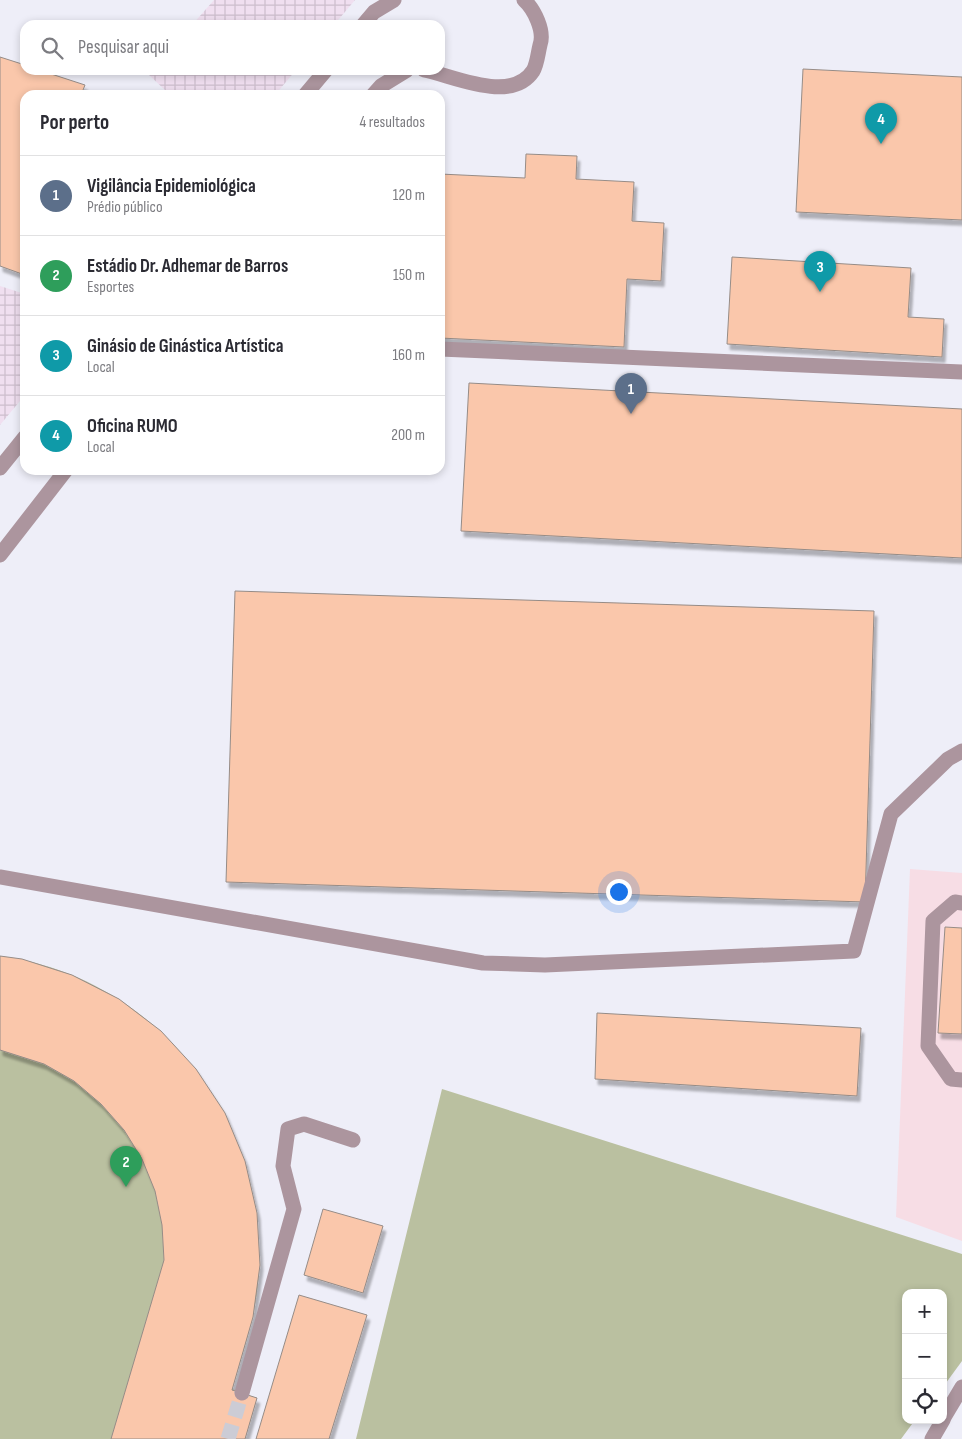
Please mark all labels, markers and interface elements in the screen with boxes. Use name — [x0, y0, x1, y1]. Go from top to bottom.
search box — [20, 20, 445, 75]
icon: search — [38, 34, 66, 62]
text: Pesquisar aqui — [78, 36, 169, 59]
pin: 4 — [865, 103, 897, 144]
text: Por perto — [40, 110, 109, 135]
text: 4 resultados — [360, 113, 425, 132]
text: Vigilância Epidemiológica — [87, 175, 256, 198]
text: 1 — [53, 186, 59, 205]
text: 120 m — [393, 186, 425, 205]
text: Prédio público — [87, 198, 163, 217]
pin: 3 — [804, 251, 836, 292]
text: Estádio Dr. Adhemar de Barros — [87, 255, 288, 278]
text: 2 — [52, 266, 60, 285]
text: 150 m — [393, 266, 425, 285]
text: Esportes — [87, 278, 134, 297]
text: Ginásio de Ginástica Artística — [87, 335, 284, 358]
text: 3 — [52, 346, 60, 365]
text: 160 m — [392, 346, 425, 365]
text: Local — [87, 358, 115, 377]
pin: 1 — [615, 373, 647, 414]
text: Oficina RUMO — [87, 415, 178, 438]
text: 4 — [52, 426, 60, 445]
text: 200 m — [391, 426, 425, 445]
text: Local — [87, 438, 115, 457]
your location — [606, 879, 632, 905]
pin: 2 — [110, 1146, 142, 1187]
map controls — [902, 1289, 947, 1424]
button: + — [902, 1289, 947, 1334]
button: − — [902, 1334, 947, 1379]
button: locate — [902, 1379, 947, 1424]

